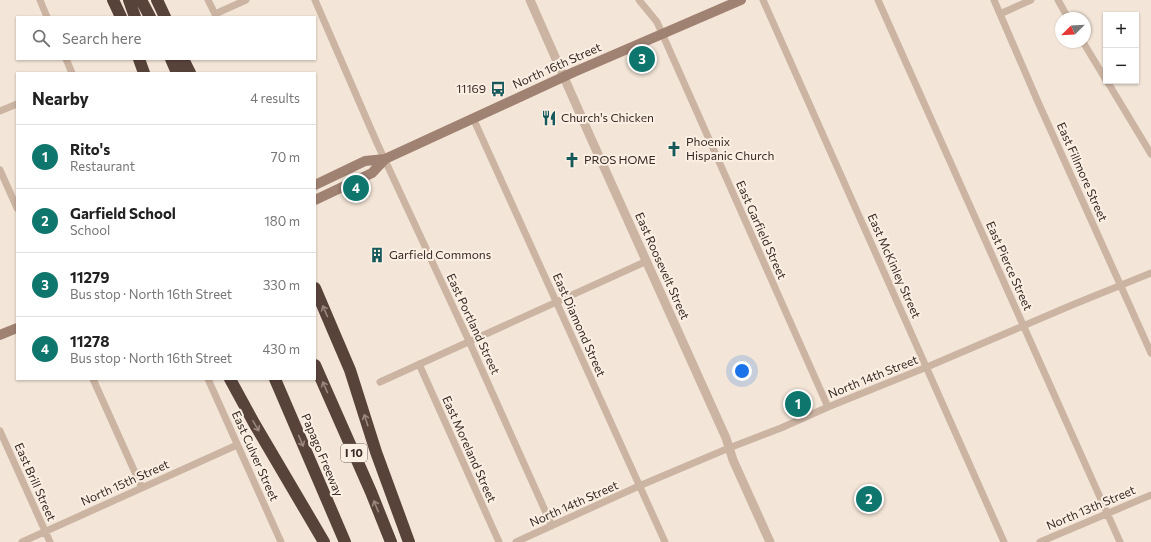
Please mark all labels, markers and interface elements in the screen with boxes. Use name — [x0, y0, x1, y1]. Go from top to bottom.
north arrow — [1055, 12, 1091, 48]
map controls — [1103, 12, 1139, 84]
button: + — [1103, 12, 1139, 48]
search box — [16, 16, 316, 60]
icon: search — [30, 27, 52, 49]
text: Search here — [62, 29, 141, 47]
street label: North 16th Street — [510, 39, 603, 91]
pin: 3 — [629, 44, 655, 74]
button: − — [1103, 48, 1139, 84]
bus stop icon: 11169 — [489, 80, 507, 98]
place label: 11169 — [456, 81, 486, 95]
text: Nearby — [32, 88, 89, 109]
text: 4 results — [250, 90, 300, 106]
restaurant icon: Church's Chicken — [540, 109, 558, 127]
place label: Church's Chicken — [561, 110, 654, 124]
street label: East Fillmore Street — [1055, 120, 1111, 223]
place label: Phoenix Hispanic Church — [686, 134, 774, 162]
text: Rito's — [70, 140, 110, 158]
church icon: Phoenix Hispanic Church — [665, 140, 683, 158]
text: 1 — [42, 149, 48, 165]
text: 70 m — [271, 149, 300, 165]
church icon: PROS HOME — [563, 151, 581, 169]
place label: PROS HOME — [584, 152, 656, 166]
text: Restaurant — [70, 158, 135, 174]
pin: 4 — [343, 173, 369, 203]
street label: East Garfield Street — [734, 178, 790, 281]
text: Garfield School — [70, 204, 176, 222]
street label: East Roosevelt Street — [633, 210, 693, 321]
street label: East McKinley Street — [866, 211, 924, 320]
text: 2 — [41, 213, 49, 229]
text: 180 m — [264, 213, 300, 229]
street label: East Pierce Street — [984, 219, 1036, 312]
text: School — [70, 222, 110, 238]
building icon: Garfield Commons — [368, 246, 386, 264]
place label: Garfield Commons — [389, 247, 491, 261]
text: 11279 — [70, 268, 109, 286]
street label: East Portland Street — [444, 271, 503, 376]
street label: East Diamond Street — [551, 271, 609, 379]
text: 3 — [41, 277, 49, 293]
text: 330 m — [263, 277, 300, 293]
text: Bus stop · North 16th Street — [70, 286, 232, 302]
one-way arrow — [321, 306, 328, 318]
text: 11278 — [70, 332, 109, 350]
text: 4 — [41, 341, 49, 357]
text: 430 m — [262, 341, 300, 357]
text: Bus stop · North 16th Street — [70, 350, 232, 366]
street label: North 14th Street — [826, 352, 920, 400]
your location — [732, 361, 752, 381]
one-way arrow — [320, 381, 328, 393]
pin: 1 — [785, 389, 811, 419]
street label: East Moreland Street — [440, 393, 500, 504]
street label: East Culver Street — [230, 408, 282, 503]
street label: Papago Freeway — [299, 411, 347, 498]
one-way arrow — [362, 413, 369, 426]
one-way arrow — [252, 420, 260, 432]
one-way arrow — [298, 434, 305, 446]
street label: East Brill Street — [12, 440, 59, 523]
road number: I 10 — [341, 444, 367, 462]
street label: North 15th Street — [78, 456, 171, 508]
street label: North 14th Street — [527, 477, 620, 529]
street label: North 13th Street — [1044, 482, 1137, 532]
pin: 2 — [856, 484, 882, 514]
one-way arrow — [372, 500, 380, 512]

